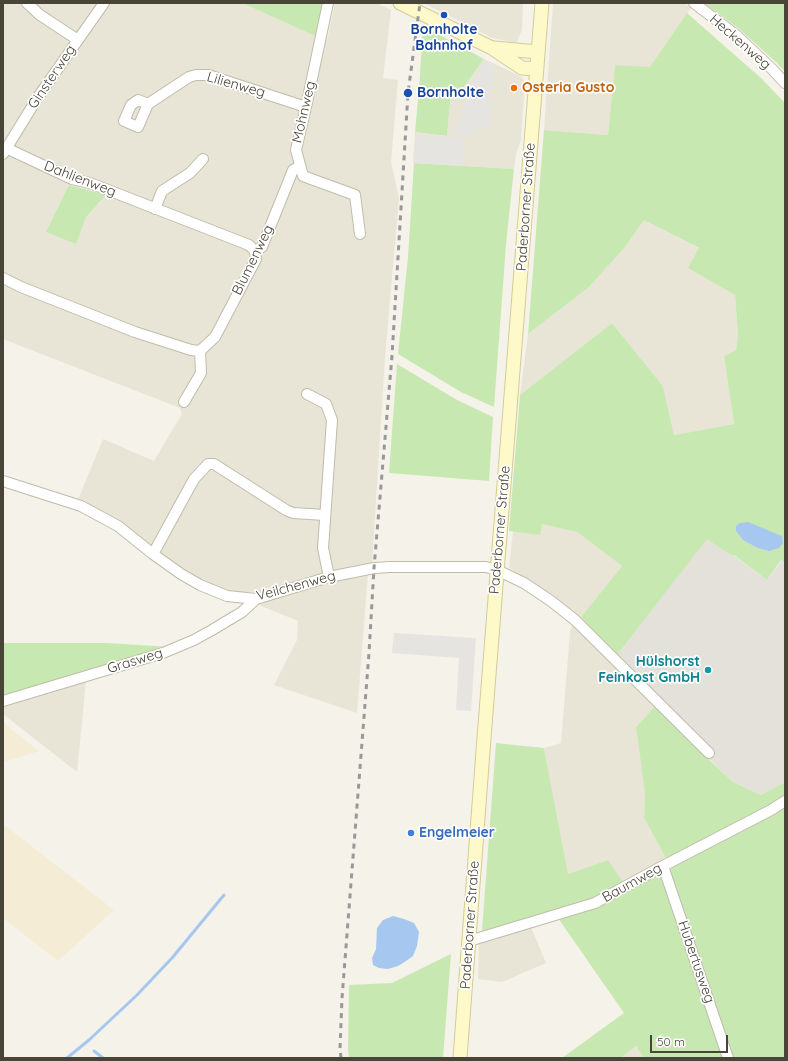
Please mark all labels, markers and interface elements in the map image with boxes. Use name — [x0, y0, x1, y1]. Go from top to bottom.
marker: Bornholte Bahnhof — [439, 10, 449, 20]
street label: Heckenweg — [706, 11, 774, 73]
place label: Bornholte Bahnhof — [411, 22, 477, 54]
street label: Ginsterweg — [25, 42, 79, 112]
street label: Lilienweg — [205, 69, 267, 101]
street label: Mohnweg — [289, 79, 319, 145]
place label: Osteria Gusto — [522, 80, 614, 96]
marker: Osteria Gusto — [509, 83, 519, 93]
place label: Bornholte — [417, 85, 484, 101]
marker: Bornholte — [402, 87, 414, 99]
street label: Paderborner Straße — [513, 142, 539, 272]
street label: Dahlienweg — [42, 158, 118, 200]
street label: Blumenweg — [229, 222, 277, 298]
street label: Paderborner Straße — [486, 465, 514, 595]
street label: Veilchenweg — [255, 567, 337, 605]
street label: Grasweg — [105, 645, 165, 677]
place label: Hülshorst Feinkost GmbH — [598, 654, 700, 686]
marker: Hülshorst Feinkost GmbH — [703, 665, 713, 675]
place label: Engelmeier — [419, 825, 495, 841]
marker: Engelmeier — [406, 828, 416, 838]
street label: Paderborner Straße — [457, 860, 483, 990]
street label: Baumweg — [599, 860, 665, 906]
street label: Hubertusweg — [674, 919, 718, 1005]
scale bar — [652, 1027, 730, 1053]
text: 50 m — [657, 1034, 685, 1049]

